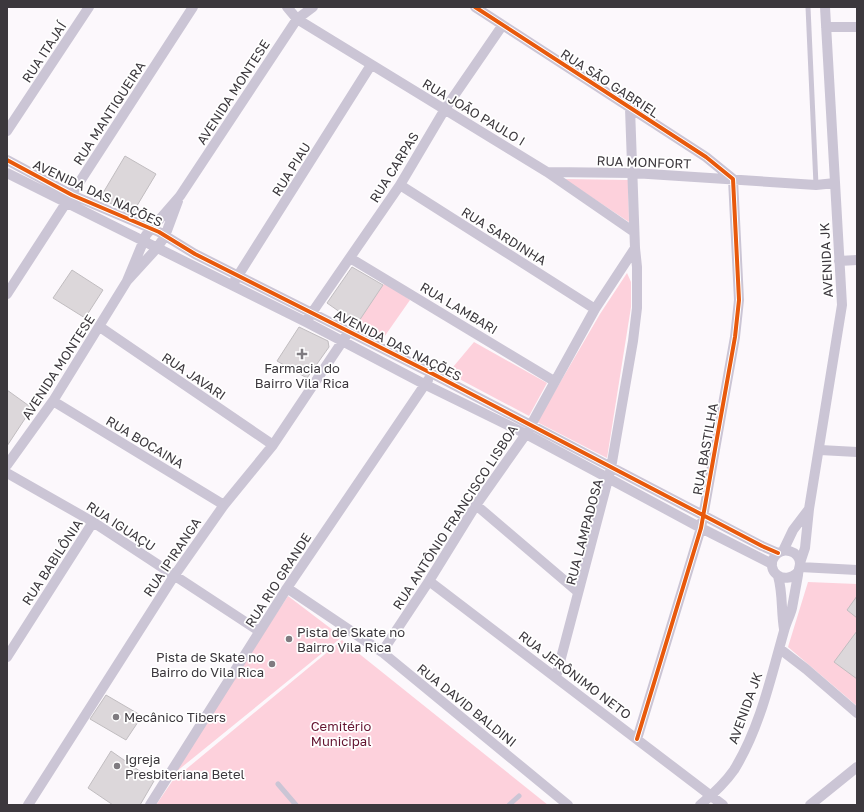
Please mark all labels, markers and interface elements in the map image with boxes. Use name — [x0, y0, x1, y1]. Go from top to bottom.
street label: RUA ITAJAÍ — [18, 18, 70, 85]
street label: AVENIDA MONTESE — [193, 36, 273, 147]
street label: RUA SÃO GABRIEL — [558, 45, 663, 121]
street label: RUA MANTIQUEIRA — [70, 58, 149, 168]
street label: RUA JOÃO PAULO I — [420, 75, 528, 149]
street label: RUA CARPAS — [366, 129, 422, 205]
street label: RUA PIAU — [268, 139, 314, 199]
street label: RUA MONFORT — [596, 152, 692, 172]
street label: AVENIDA DAS NAÇÕES — [31, 156, 165, 230]
street label: RUA SARDINHA — [459, 203, 550, 269]
street label: AVENIDA JK — [816, 222, 836, 298]
street label: RUA LAMBARI — [417, 279, 501, 337]
street label: AVENIDA DAS NAÇÕES — [332, 306, 464, 384]
street label: AVENIDA MONTESE — [18, 311, 98, 422]
street label: RUA JAVARI — [159, 349, 229, 403]
marker: Farmacia do Bairro Vila Rica — [297, 349, 307, 359]
place label: Farmacia do Bairro Vila Rica — [255, 360, 349, 391]
street label: RUA BASTILHA — [689, 401, 721, 496]
street label: RUA BOCAINA — [103, 412, 187, 472]
street label: RUA ANTÔNIO FRANCISCO LISBOA — [389, 421, 521, 612]
street label: RUA LAMPADOSA — [562, 477, 606, 587]
street label: RUA IGUAÇU — [84, 498, 158, 554]
street label: RUA IPIRANGA — [140, 514, 204, 599]
street label: RUA BABILÔNIA — [18, 516, 86, 608]
street label: RUA RIO GRANDE — [242, 530, 314, 630]
place label: Pista de Skate no Bairro Vila Rica — [297, 624, 405, 655]
street label: RUA JERÔNIMO NETO — [516, 627, 634, 723]
marker: Pista de Skate no Bairro Vila Rica — [284, 634, 294, 644]
place label: Pista de Skate no Bairro do Vila Rica — [151, 649, 264, 680]
marker: Pista de Skate no Bairro do Vila Rica — [267, 659, 277, 669]
street label: RUA DAVID BALDINI — [414, 660, 520, 750]
street label: AVENIDA JK — [725, 670, 765, 746]
place label: Mecânico Tibers — [124, 709, 226, 725]
marker: Mecânico Tibers — [111, 712, 121, 722]
park label: Cemitério Municipal — [311, 718, 371, 749]
place label: Igreja Presbiteriana Betel — [125, 751, 245, 782]
marker: Igreja Presbiteriana Betel — [112, 761, 122, 771]

